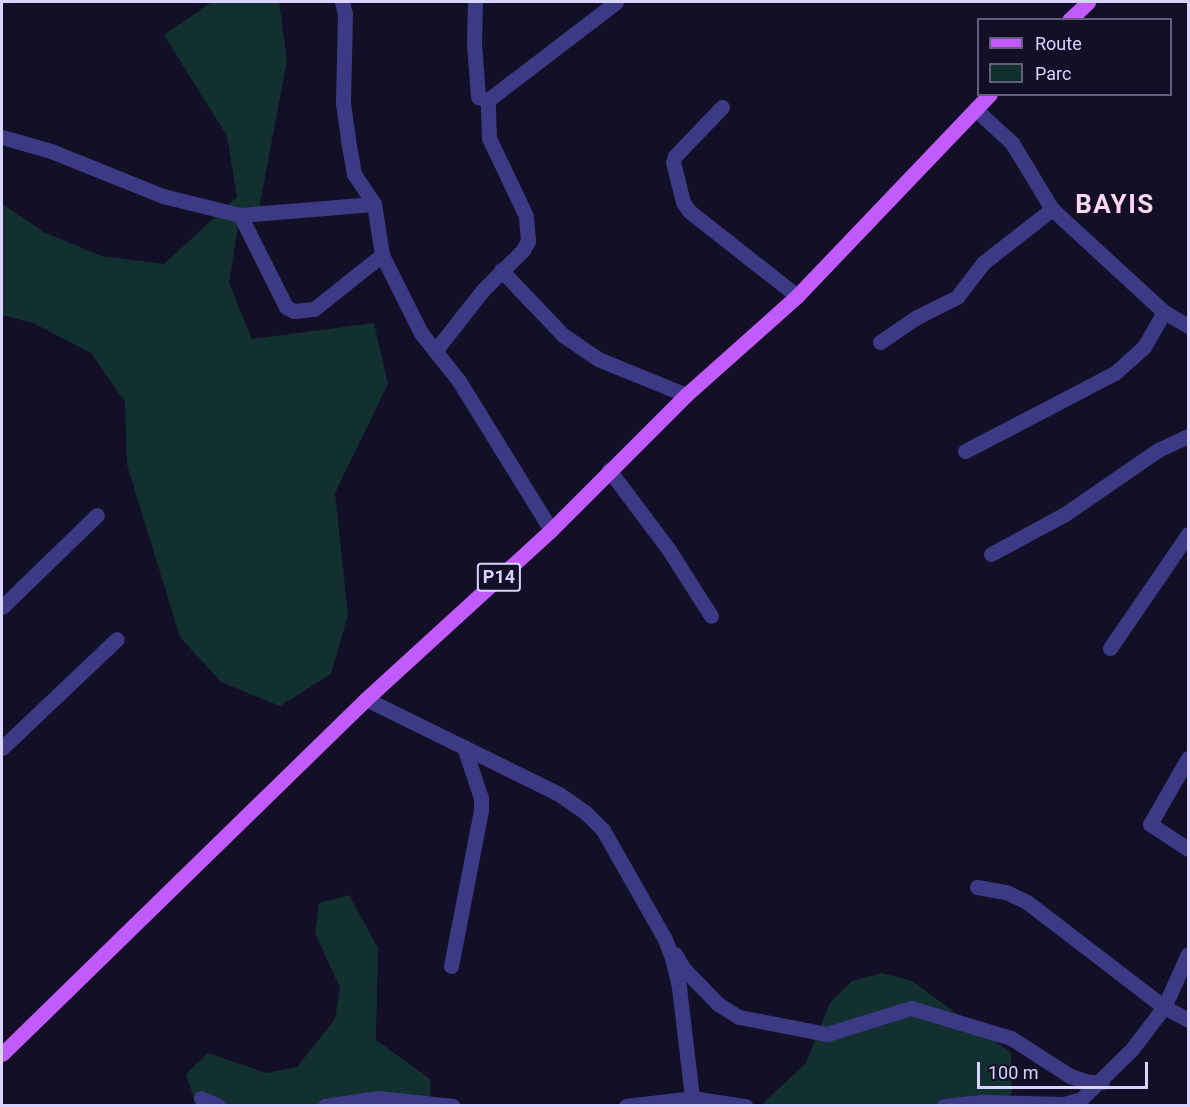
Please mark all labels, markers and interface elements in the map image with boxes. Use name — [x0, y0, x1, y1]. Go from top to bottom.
legend — [977, 18, 1172, 96]
text: Route — [1035, 33, 1082, 54]
text: Parc — [1035, 63, 1071, 84]
district label: BAYIS — [1075, 189, 1155, 221]
road number: P14 — [476, 562, 522, 592]
scale bar — [980, 1050, 1151, 1088]
text: 100 m — [988, 1062, 1039, 1083]

